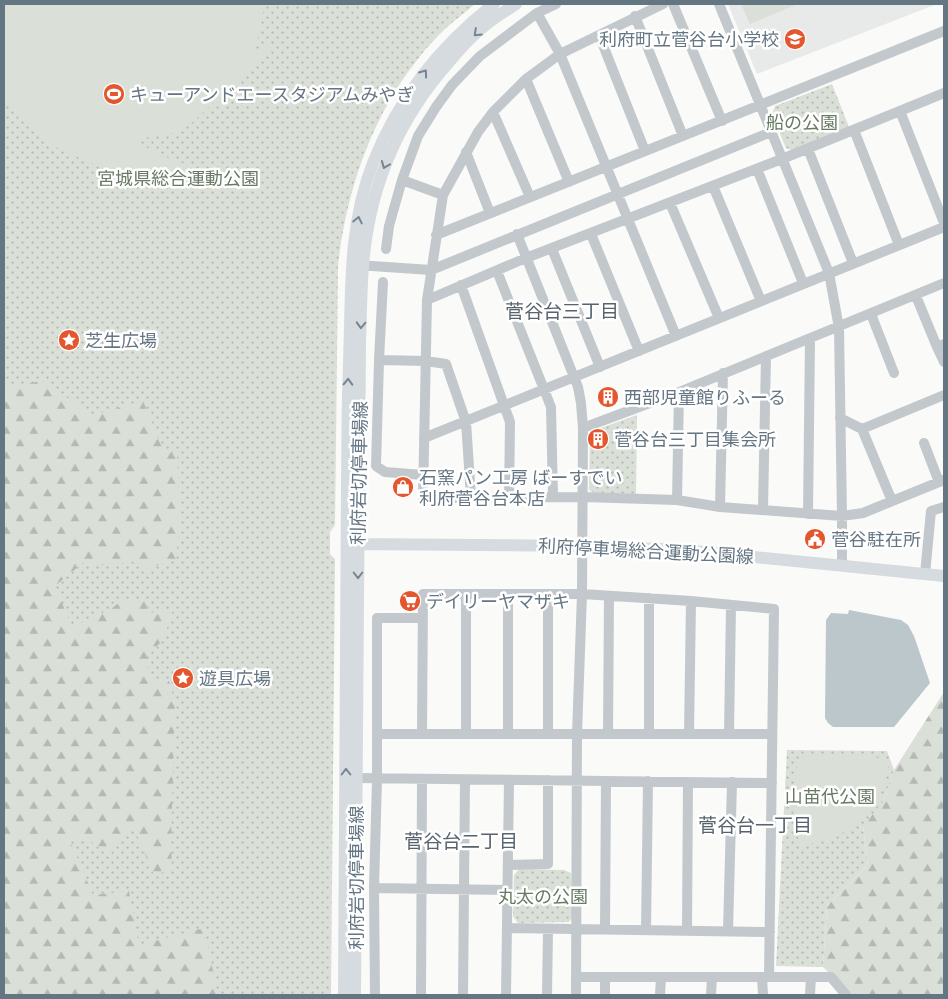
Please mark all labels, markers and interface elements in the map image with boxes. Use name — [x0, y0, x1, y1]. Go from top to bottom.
one-way arrow — [473, 27, 482, 36]
school or university icon: 利府町立菅谷台小学校 — [783, 27, 807, 51]
place label: 利府町立菅谷台小学校 — [599, 29, 779, 50]
one-way arrow — [418, 70, 426, 79]
sports icon: キューアンドエースタジアムみやぎ — [102, 82, 126, 106]
place label: キューアンドエースタジアムみやぎ — [130, 84, 414, 105]
park label: 船の公園 — [766, 112, 838, 133]
one-way arrow — [381, 161, 391, 169]
park label: 宮城県総合運動公園 — [97, 168, 259, 189]
one-way arrow — [352, 215, 362, 224]
district label: 菅谷台三丁目 — [505, 300, 619, 323]
one-way arrow — [355, 322, 366, 330]
place icon: 芝生広場 — [57, 328, 81, 352]
place label: 芝生広場 — [85, 330, 157, 351]
one-way arrow — [343, 377, 354, 385]
building icon: 西部児童館りふーる — [596, 385, 620, 409]
place label: 西部児童館りふーる — [624, 387, 786, 408]
street label: 利府岩切停車場線 — [347, 401, 371, 545]
building icon: 菅谷台三丁目集会所 — [586, 427, 610, 451]
place label: 菅谷台三丁目集会所 — [614, 429, 776, 450]
place label: 石窯パン工房 ばーすでい 利府菅谷台本店 — [419, 467, 623, 509]
shop icon: 石窯パン工房 ばーすでい 利府菅谷台本店 — [391, 475, 415, 499]
public building icon: 菅谷駐在所 — [803, 527, 827, 551]
place label: 菅谷駐在所 — [831, 529, 921, 550]
street label: 利府停車場総合運動公園線 — [538, 535, 754, 567]
one-way arrow — [353, 572, 363, 579]
supermarket icon: デイリーヤマザキ — [398, 589, 422, 613]
place label: デイリーヤマザキ — [426, 591, 570, 612]
place icon: 遊具広場 — [171, 666, 195, 690]
place label: 遊具広場 — [199, 668, 271, 689]
one-way arrow — [341, 767, 351, 775]
park label: 山苗代公園 — [785, 786, 875, 807]
street label: 利府岩切停車場線 — [346, 806, 367, 950]
district label: 菅谷台一丁目 — [698, 814, 812, 837]
district label: 菅谷台二丁目 — [404, 830, 518, 853]
park label: 丸太の公園 — [498, 886, 588, 907]

